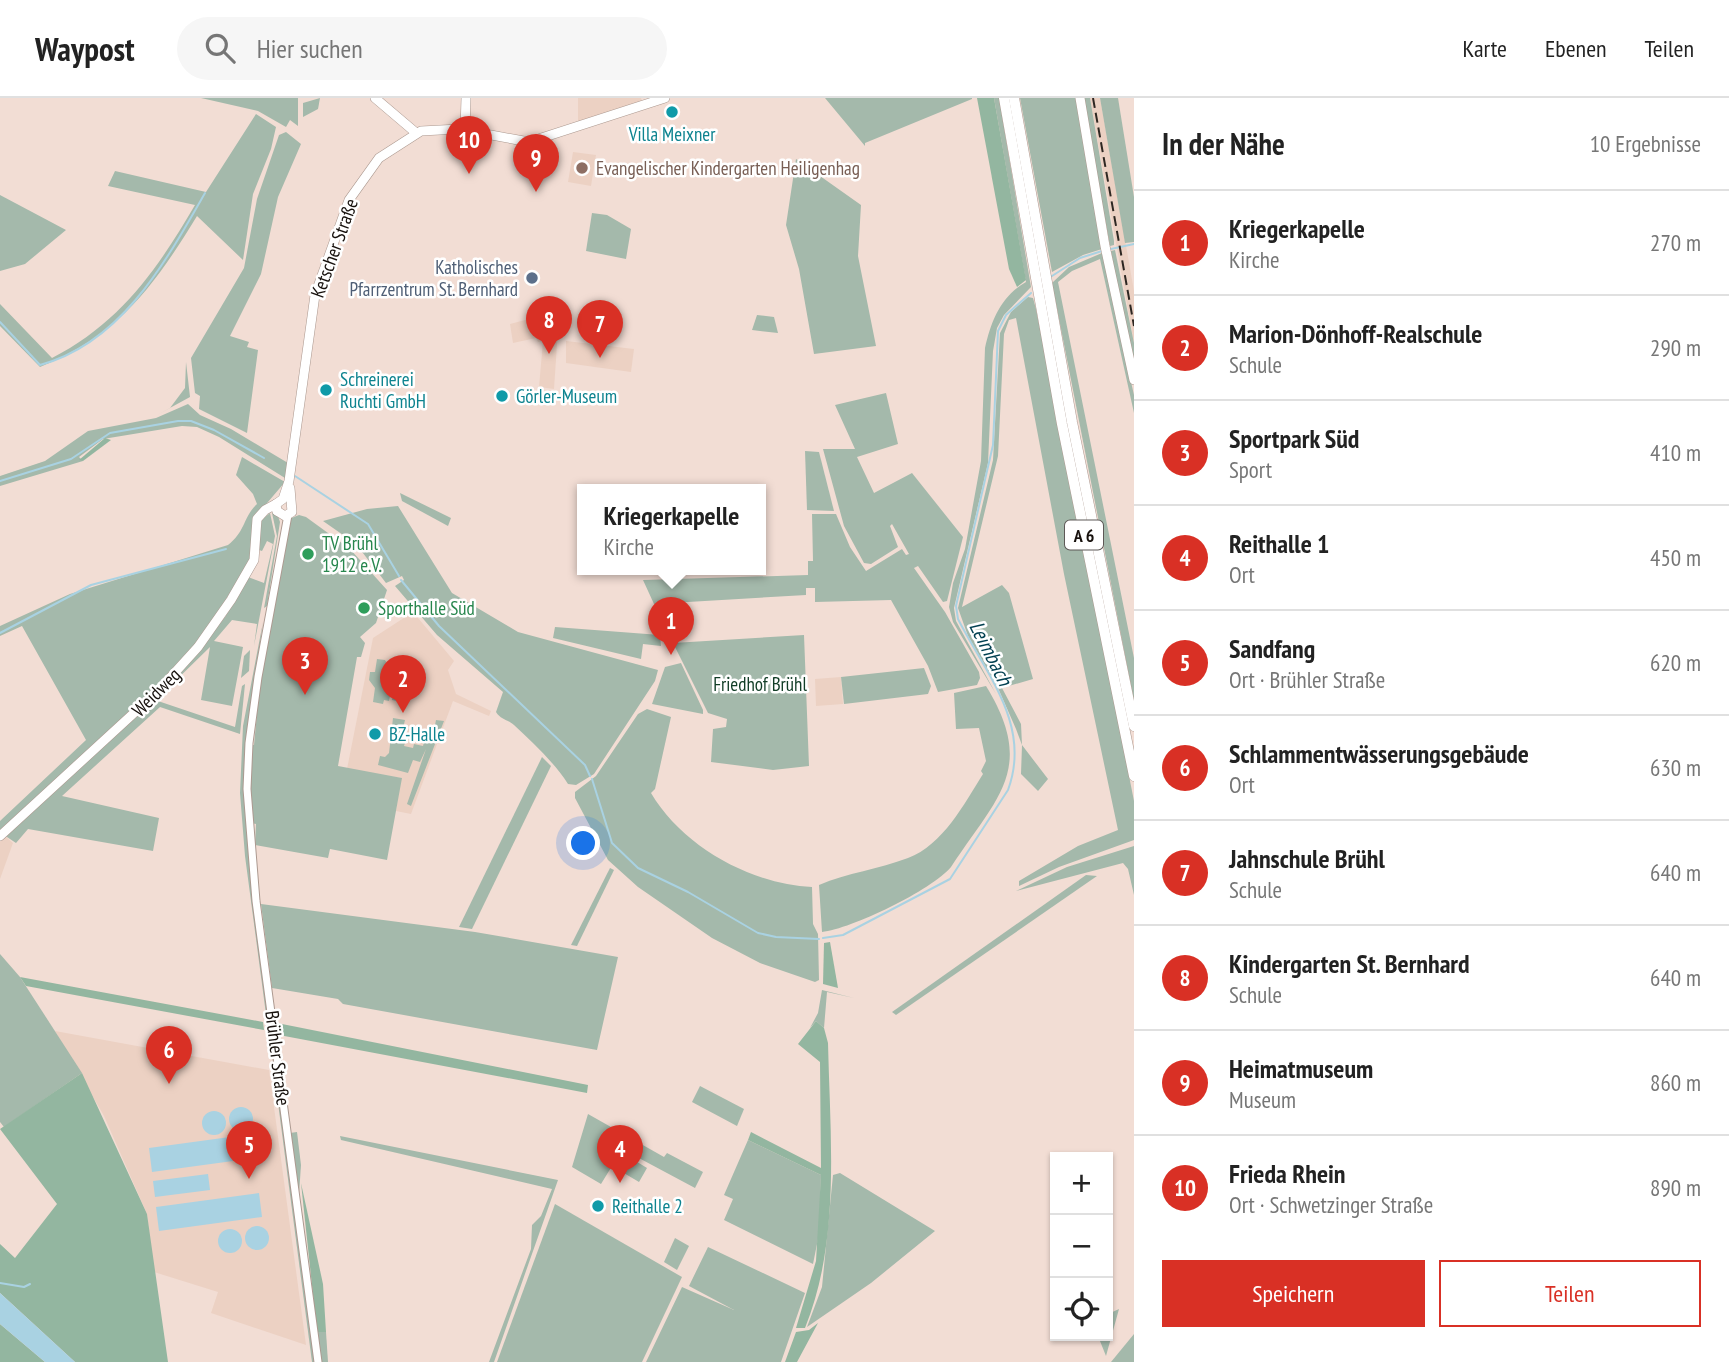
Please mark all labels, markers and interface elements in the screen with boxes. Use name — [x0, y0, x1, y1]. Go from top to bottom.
search box — [177, 17, 667, 80]
text: Waypost — [35, 27, 135, 70]
icon: search — [201, 29, 239, 67]
text: Hier suchen — [257, 32, 363, 65]
text: Karte — [1463, 33, 1507, 64]
text: Ebenen — [1545, 33, 1607, 64]
text: Teilen — [1645, 33, 1694, 64]
marker: Villa Meixner — [664, 104, 680, 120]
pin: 10 — [446, 116, 492, 174]
place label: Villa Meixner — [628, 122, 716, 146]
text: In der Nähe — [1162, 124, 1285, 163]
text: 10 Ergebnisse — [1590, 129, 1701, 158]
pin: 9 — [513, 134, 559, 192]
place label: Evangelischer Kindergarten Heiligenhag — [596, 156, 860, 180]
marker: Evangelischer Kindergarten Heiligenhag — [574, 160, 590, 176]
street label: Ketscher Straße — [305, 195, 363, 301]
text: Kriegerkapelle — [1229, 212, 1365, 245]
text: 1 — [1180, 228, 1191, 257]
text: 270 m — [1650, 228, 1701, 257]
text: Kirche — [1229, 245, 1279, 274]
place label: Katholisches Pfarrzentrum St. Bernhard — [349, 255, 518, 301]
marker: Katholisches Pfarrzentrum St. Bernhard — [524, 270, 540, 286]
pin: 8 — [526, 296, 572, 354]
pin: 7 — [577, 300, 623, 358]
text: Marion-Dönhoff-Realschule — [1229, 317, 1482, 350]
text: 2 — [1180, 333, 1191, 362]
text: 290 m — [1650, 333, 1701, 362]
text: Schule — [1229, 350, 1282, 379]
place label: Schreinerei Ruchti GmbH — [340, 367, 426, 413]
marker: Schreinerei Ruchti GmbH — [318, 382, 334, 398]
place label: Görler-Museum — [516, 384, 617, 408]
marker: Görler-Museum — [494, 388, 510, 404]
text: Sportpark Süd — [1229, 422, 1359, 455]
text: 3 — [1180, 438, 1191, 467]
text: 410 m — [1650, 438, 1701, 467]
text: Sport — [1229, 455, 1272, 484]
popup — [577, 484, 766, 575]
text: Kriegerkapelle — [604, 499, 739, 532]
road number: A 6 — [1065, 520, 1103, 550]
text: Reithalle 1 — [1229, 527, 1330, 560]
place label: TV Brühl 1912 e.V. — [322, 531, 382, 577]
text: Kirche — [604, 532, 654, 561]
text: 4 — [1180, 543, 1191, 572]
text: 450 m — [1650, 543, 1701, 572]
marker: TV Brühl 1912 e.V. — [300, 546, 316, 562]
text: Ort — [1229, 560, 1255, 589]
place label: Sporthalle Süd — [378, 596, 475, 620]
pin: 1 — [648, 597, 694, 655]
marker: Sporthalle Süd — [356, 600, 372, 616]
water label: Leimbach — [963, 616, 1019, 691]
text: Sandfang — [1229, 632, 1315, 665]
pin: 3 — [282, 637, 328, 695]
text: 5 — [1180, 648, 1191, 677]
text: 620 m — [1650, 648, 1701, 677]
pin: 2 — [380, 655, 426, 713]
street label: Weidweg — [127, 663, 185, 721]
text: Ort · Brühler Straße — [1229, 665, 1385, 694]
park label: Friedhof Brühl — [713, 672, 807, 696]
place label: BZ-Halle — [389, 722, 445, 746]
marker: BZ-Halle — [367, 726, 383, 742]
text: Schlammentwässerungsgebäude — [1229, 737, 1529, 770]
text: 6 — [1180, 753, 1191, 782]
text: 630 m — [1650, 753, 1701, 782]
text: Ort — [1229, 770, 1255, 799]
your location — [566, 826, 600, 860]
text: Jahnschule Brühl — [1229, 842, 1385, 875]
text: 7 — [1180, 858, 1191, 887]
text: 640 m — [1650, 858, 1701, 887]
text: Schule — [1229, 875, 1282, 904]
text: Kindergarten St. Bernhard — [1229, 947, 1470, 980]
text: 8 — [1180, 963, 1191, 992]
text: 640 m — [1650, 963, 1701, 992]
text: Schule — [1229, 980, 1282, 1009]
street label: Brühler Straße — [260, 1009, 296, 1107]
pin: 6 — [146, 1026, 192, 1084]
text: Heimatmuseum — [1229, 1052, 1373, 1085]
text: 9 — [1180, 1068, 1191, 1097]
text: 860 m — [1650, 1068, 1701, 1097]
text: Museum — [1229, 1085, 1296, 1114]
pin: 5 — [226, 1121, 272, 1179]
pin: 4 — [597, 1125, 643, 1183]
map controls — [1050, 1152, 1113, 1341]
button: + — [1050, 1152, 1113, 1215]
text: Frieda Rhein — [1229, 1157, 1346, 1190]
text: 10 — [1174, 1173, 1196, 1202]
text: 890 m — [1650, 1173, 1701, 1202]
text: Ort · Schwetzinger Straße — [1229, 1190, 1433, 1219]
place label: Reithalle 2 — [612, 1194, 683, 1218]
marker: Reithalle 2 — [590, 1198, 606, 1214]
button: − — [1050, 1215, 1113, 1278]
button: Speichern — [1162, 1260, 1425, 1327]
button: Teilen — [1439, 1260, 1701, 1327]
button: locate — [1050, 1278, 1113, 1341]

